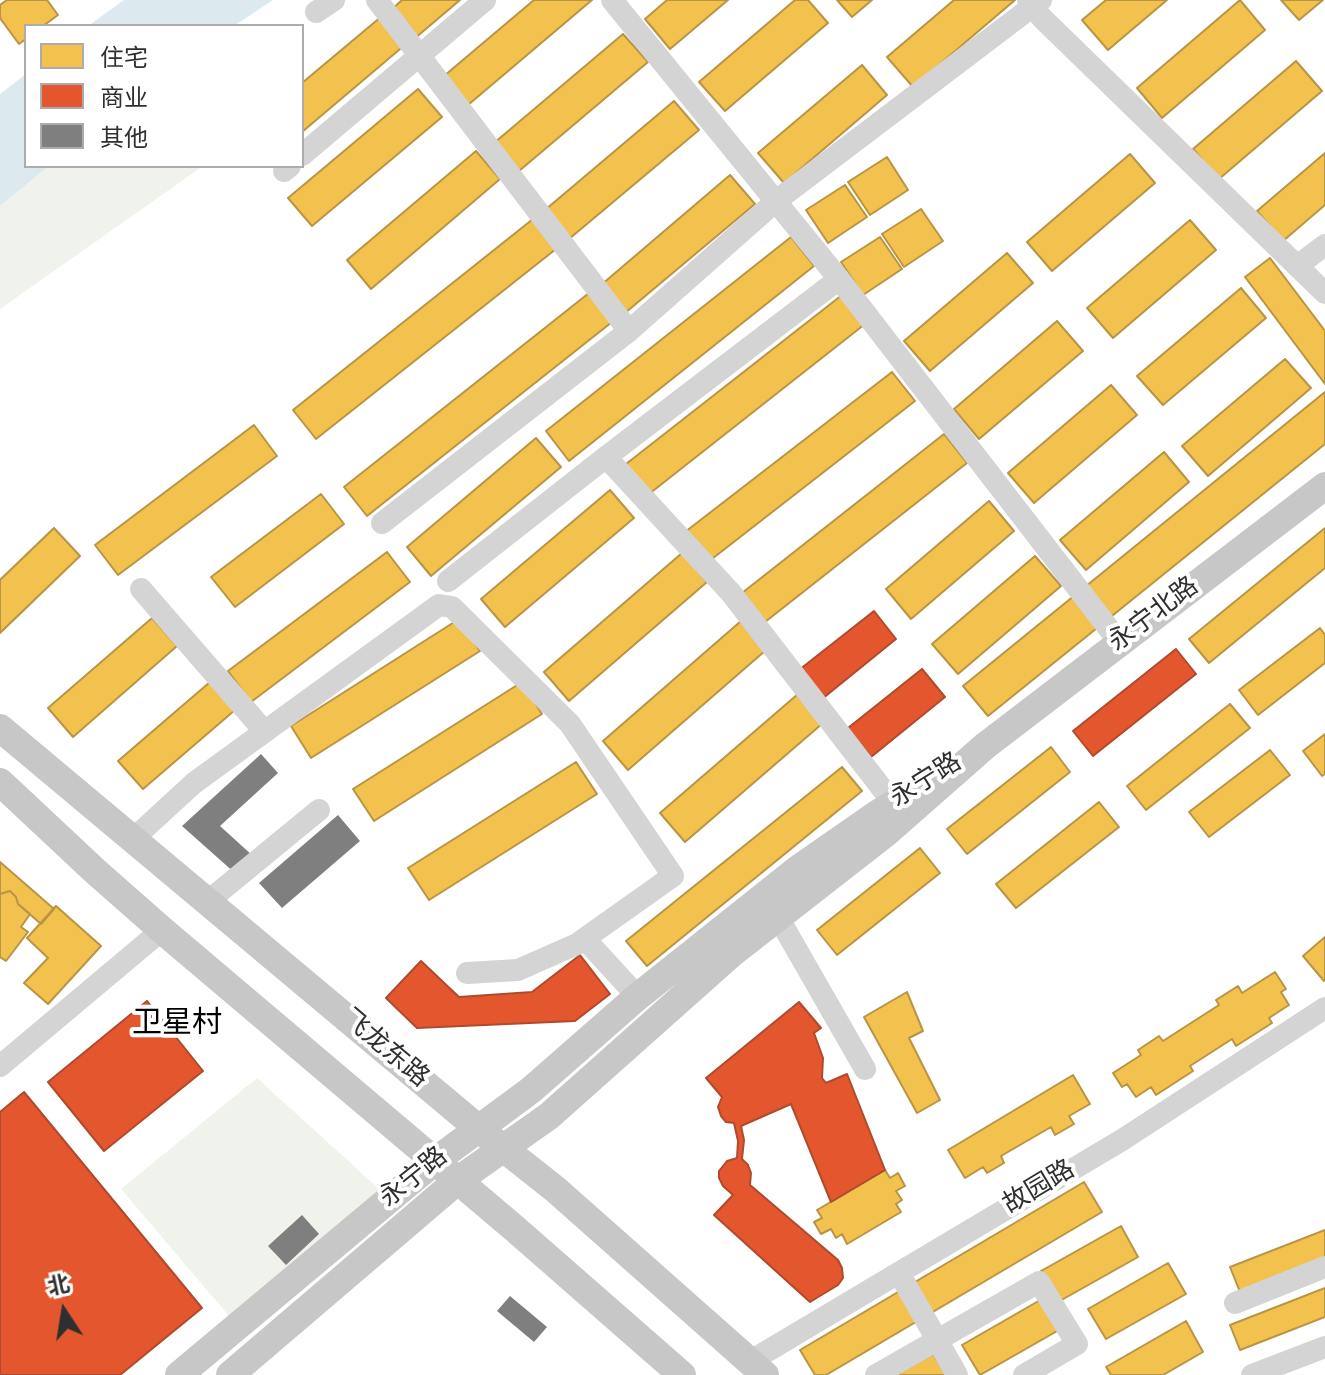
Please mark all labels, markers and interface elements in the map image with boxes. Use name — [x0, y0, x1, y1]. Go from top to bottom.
legend — [24, 24, 304, 168]
text: 住宅 — [100, 45, 148, 75]
text: 商业 — [100, 85, 148, 115]
text: 其他 — [100, 125, 148, 155]
street label: 永宁北路 — [1104, 572, 1206, 660]
street label: 永宁路 — [886, 748, 968, 816]
street label: 飞龙东路 — [334, 1005, 434, 1095]
district label: 卫星村 — [132, 1008, 222, 1044]
street label: 永宁路 — [375, 1142, 455, 1216]
street label: 故园路 — [999, 1156, 1081, 1222]
north arrow — [24, 1271, 104, 1351]
text: 北 — [45, 1272, 72, 1303]

